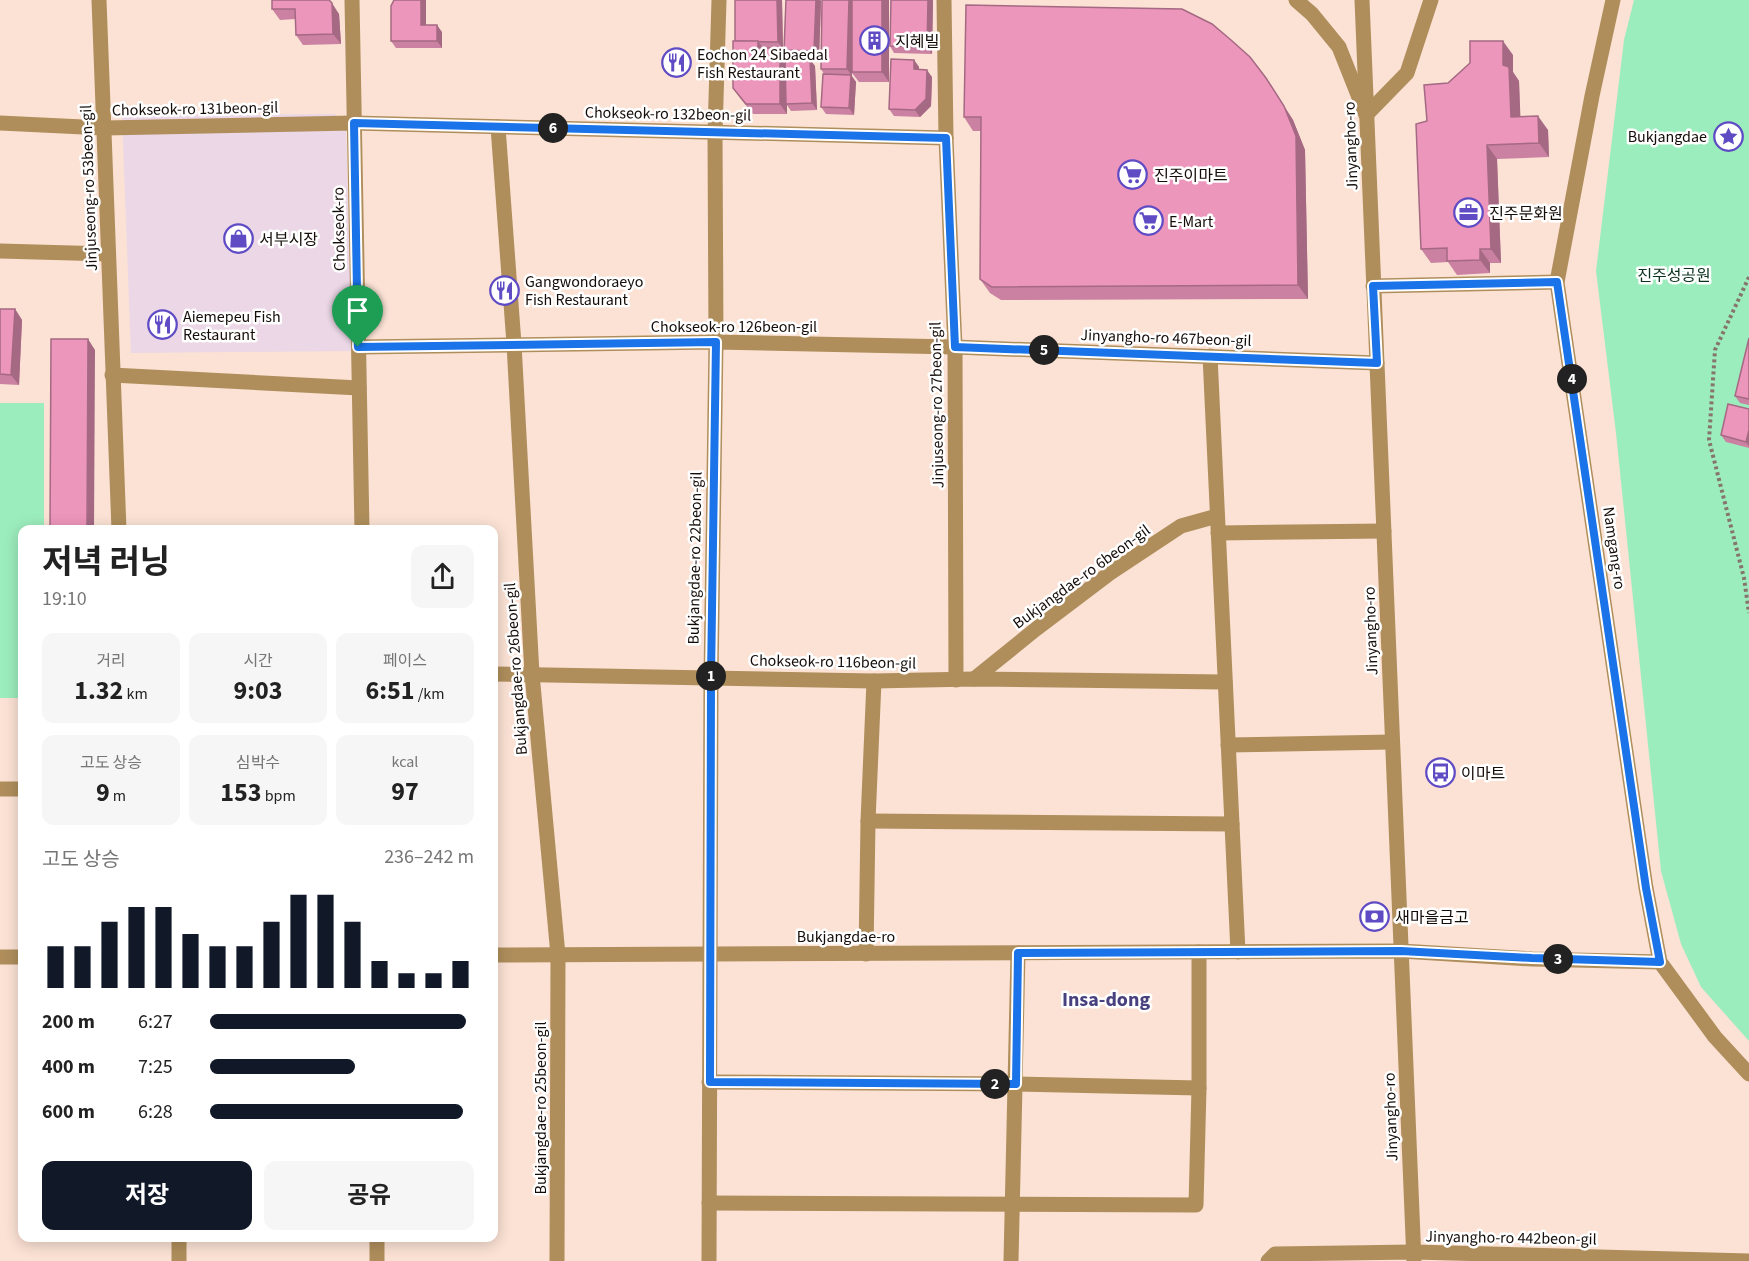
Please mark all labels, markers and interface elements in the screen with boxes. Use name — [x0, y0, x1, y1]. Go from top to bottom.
building icon: 지혜빌 — [858, 25, 890, 57]
place label: 지혜빌 — [895, 31, 939, 53]
place label: Eochon 24 Sibaedal Fish Restaurant — [697, 44, 828, 84]
restaurant icon: Eochon 24 Sibaedal Fish Restaurant — [660, 47, 692, 79]
street label: Chokseok-ro 131beon-gil — [112, 97, 278, 121]
street label: Jinyangho-ro — [1338, 101, 1364, 191]
street label: Chokseok-ro 132beon-gil — [585, 102, 751, 126]
street label: Jinjuseong-ro 53beon-gil — [75, 104, 103, 272]
pin: 6 — [538, 113, 568, 143]
text: 6 — [549, 117, 557, 139]
place icon: Bukjangdae — [1712, 120, 1744, 152]
place label: Bukjangdae — [1628, 126, 1707, 148]
supermarket icon: 진주이마트 — [1117, 159, 1149, 191]
place label: 진주이마트 — [1154, 165, 1228, 187]
street label: Chokseok-ro — [327, 187, 351, 271]
office icon: 진주문화원 — [1452, 197, 1484, 229]
place label: 진주문화원 — [1489, 203, 1563, 225]
supermarket icon: E-Mart — [1132, 205, 1164, 237]
place label: E-Mart — [1169, 211, 1214, 233]
shop icon: 서부시장 — [222, 223, 254, 255]
place label: 서부시장 — [259, 229, 318, 251]
park label: 진주성공원 — [1637, 265, 1711, 287]
place label: Gangwondoraeyo Fish Restaurant — [525, 271, 643, 311]
restaurant icon: Gangwondoraeyo Fish Restaurant — [488, 274, 520, 306]
pin — [332, 285, 383, 347]
icon: arrive — [341, 294, 374, 327]
place label: Aiemepeu Fish Restaurant — [183, 306, 281, 346]
restaurant icon: Aiemepeu Fish Restaurant — [146, 309, 178, 341]
street label: Chokseok-ro 126beon-gil — [651, 316, 817, 338]
street label: Jinjuseong-ro 27beon-gil — [925, 322, 949, 488]
street label: Jinyangho-ro 467beon-gil — [1080, 324, 1252, 352]
pin: 5 — [1029, 335, 1059, 365]
text: 5 — [1040, 339, 1048, 361]
pin: 4 — [1557, 364, 1587, 394]
text: 4 — [1568, 368, 1576, 390]
street label: Bukjangdae-ro 22beon-gil — [682, 471, 708, 645]
street label: Namgang-ro — [1597, 505, 1631, 591]
street label: Bukjangdae-ro 6beon-gil — [1008, 519, 1155, 634]
text: 저녁 러닝 — [42, 539, 170, 586]
button: share — [411, 545, 474, 608]
street label: Bukjangdae-ro 26beon-gil — [499, 582, 533, 756]
text: 19:10 — [42, 585, 87, 613]
street label: Jinyangho-ro — [1358, 586, 1384, 676]
text: 거리 — [96, 650, 126, 672]
text: 시간 — [243, 650, 273, 672]
text: 페이스 — [383, 650, 427, 672]
street label: Chokseok-ro 116beon-gil — [750, 650, 916, 674]
pin: 1 — [696, 661, 726, 691]
text: 1 — [707, 665, 715, 687]
text: 1.32 — [74, 672, 123, 709]
text: 9:03 — [234, 672, 282, 709]
text: 6:51 — [366, 672, 415, 709]
text: km — [123, 683, 148, 705]
text: /km — [415, 683, 444, 705]
text: kcal — [392, 751, 418, 773]
text: 고도 상승 — [80, 752, 142, 774]
text: 심박수 — [236, 752, 280, 774]
bus stop icon: 이마트 — [1424, 757, 1456, 789]
place label: 이마트 — [1461, 763, 1505, 785]
text: 97 — [391, 773, 419, 810]
text: 9 — [96, 774, 110, 811]
text: 153 — [220, 774, 261, 811]
text: m — [110, 785, 126, 807]
text: bpm — [261, 785, 296, 807]
text: 236–242 m — [384, 843, 474, 871]
text: 고도 상승 — [42, 846, 120, 874]
bank icon: 새마을금고 — [1358, 901, 1390, 933]
place label: 새마을금고 — [1395, 907, 1469, 929]
street label: Bukjangdae-ro — [797, 926, 895, 948]
pin: 3 — [1543, 944, 1573, 974]
text: 3 — [1554, 948, 1562, 970]
district label: Insa-dong — [1062, 986, 1150, 1014]
text: 200 m — [42, 1008, 95, 1036]
text: 6:27 — [138, 1008, 173, 1036]
street label: Bukjangdae-ro 25beon-gil — [530, 1022, 552, 1194]
text: 400 m — [42, 1053, 95, 1081]
text: 7:25 — [138, 1053, 173, 1081]
pin: 2 — [980, 1069, 1010, 1099]
street label: Jinyangho-ro — [1378, 1072, 1404, 1162]
text: 2 — [991, 1073, 999, 1095]
text: 600 m — [42, 1098, 95, 1126]
text: 6:28 — [138, 1098, 173, 1126]
button: 저장 — [42, 1161, 252, 1230]
button: 공유 — [264, 1161, 474, 1230]
street label: Jinyangho-ro 442beon-gil — [1425, 1226, 1597, 1250]

